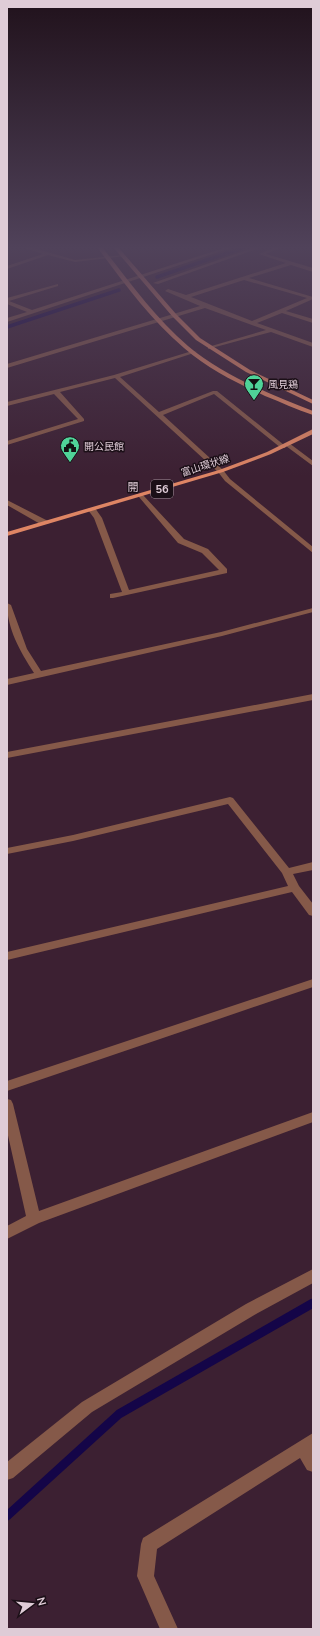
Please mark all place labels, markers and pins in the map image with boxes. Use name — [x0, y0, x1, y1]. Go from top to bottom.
bar icon: 風見鶏 — [243, 373, 265, 401]
place label: 風見鶏 — [268, 378, 298, 392]
public building icon: 開公民館 — [59, 435, 81, 463]
place label: 開公民館 — [84, 440, 124, 454]

